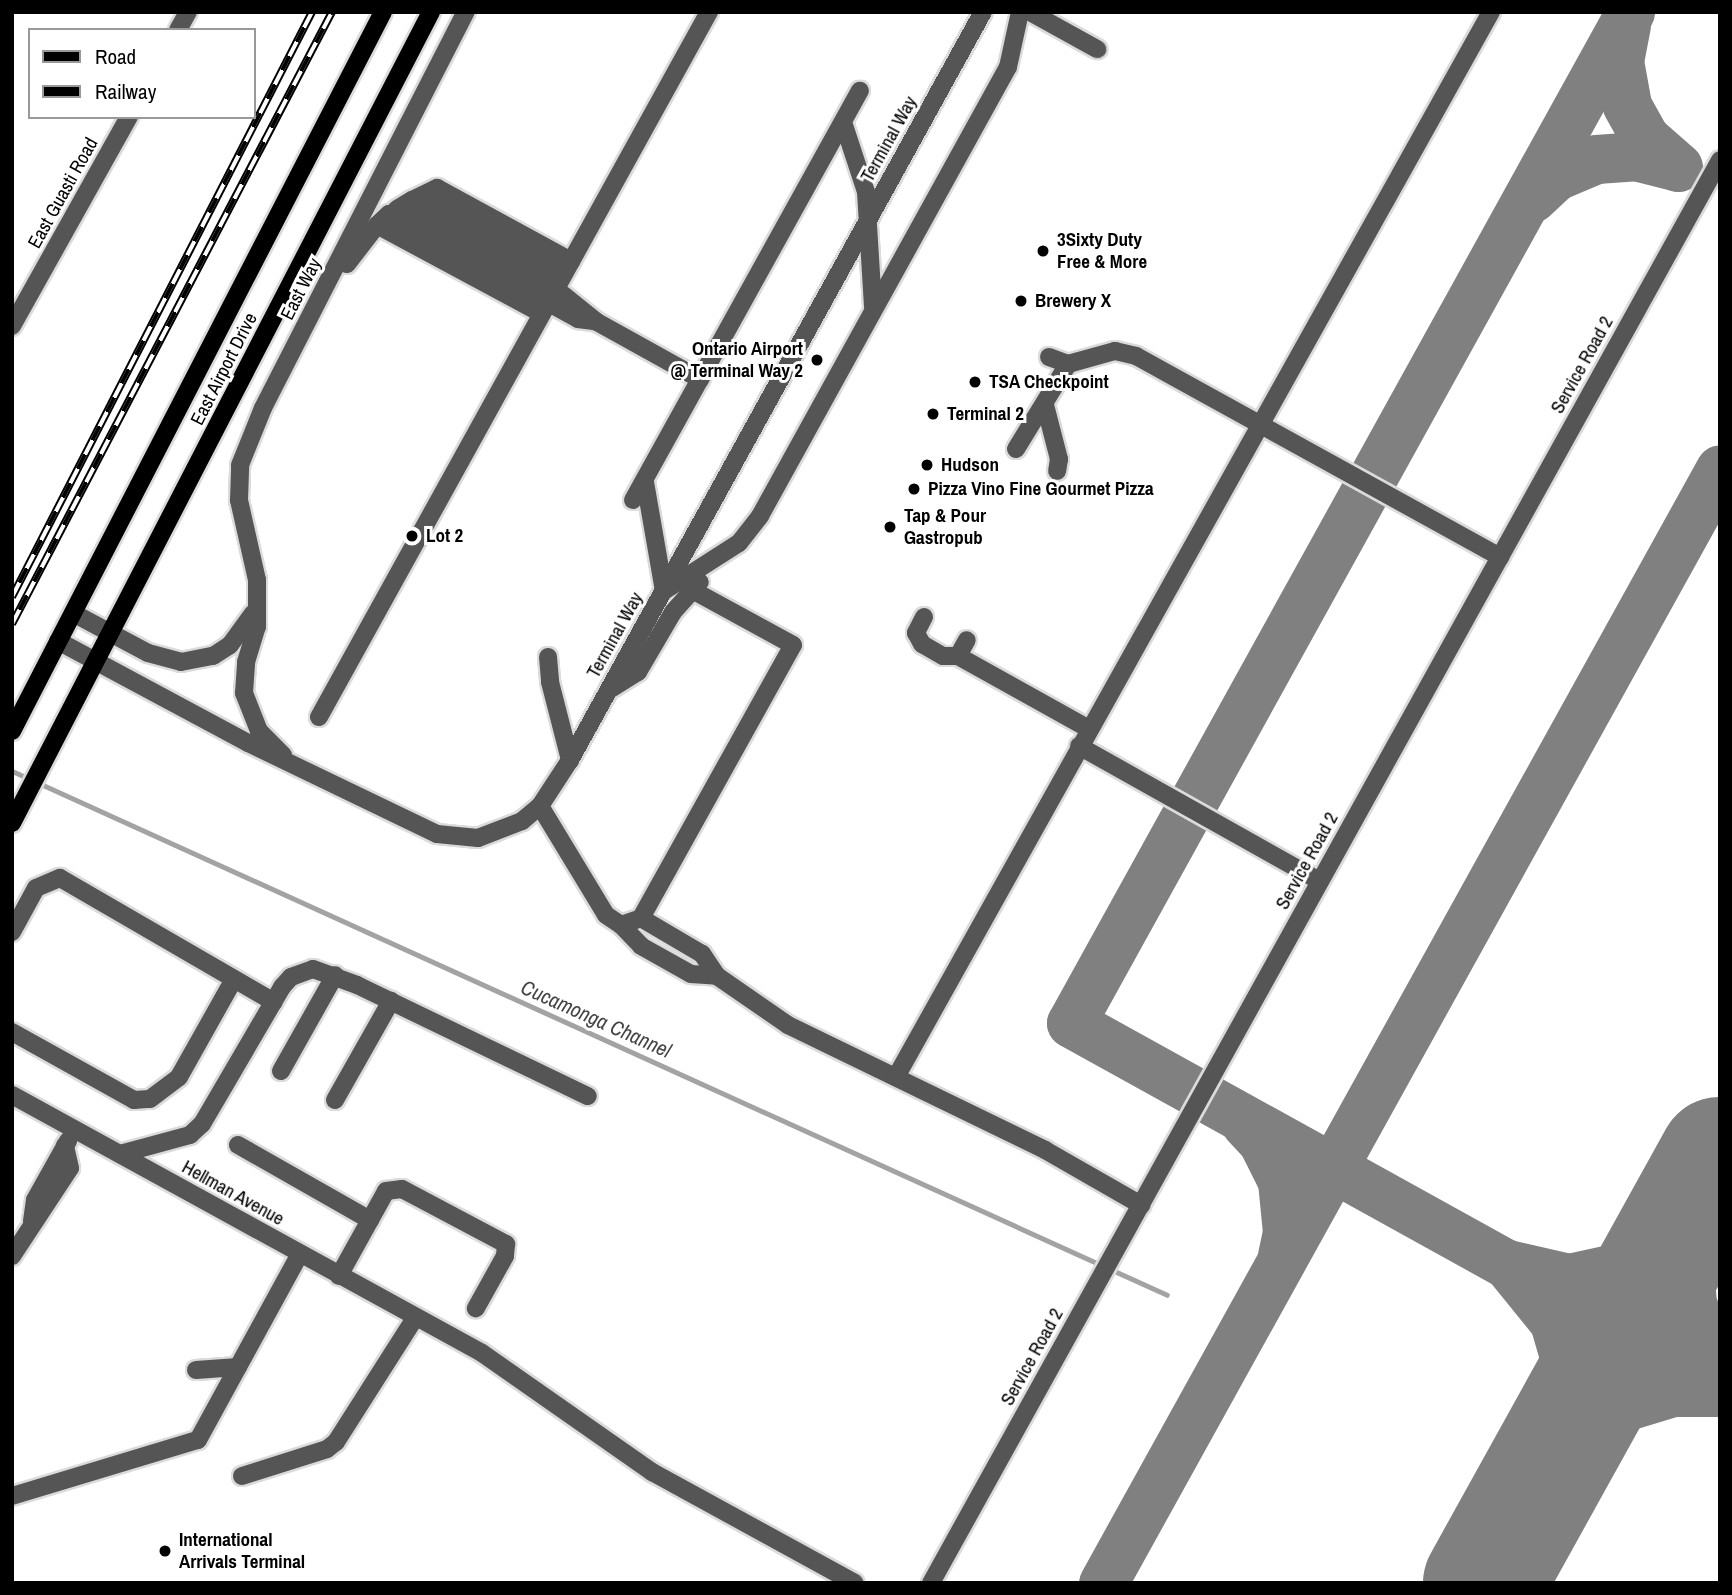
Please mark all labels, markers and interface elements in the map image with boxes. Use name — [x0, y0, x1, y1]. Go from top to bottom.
legend — [28, 28, 256, 119]
text: Road — [95, 42, 136, 71]
text: Railway — [95, 77, 156, 106]
street label: Terminal Way — [856, 92, 922, 186]
street label: East Guasti Road — [23, 134, 103, 252]
place label: 3Sixty Duty Free & More — [1057, 229, 1147, 273]
marker: 3Sixty Duty Free & More — [1035, 243, 1051, 259]
street label: East Way — [276, 254, 326, 324]
place label: Brewery X — [1035, 290, 1111, 312]
marker: Brewery X — [1013, 293, 1029, 309]
street label: East Airport Drive — [186, 309, 262, 429]
street label: Service Road 2 — [1546, 313, 1618, 417]
place label: Ontario Airport @ Terminal Way 2 — [671, 338, 803, 382]
marker: Ontario Airport @ Terminal Way 2 — [809, 352, 825, 368]
place label: TSA Checkpoint — [989, 371, 1109, 393]
marker: TSA Checkpoint — [967, 374, 983, 390]
place label: Terminal 2 — [947, 403, 1024, 425]
marker: Terminal 2 — [925, 406, 941, 422]
place label: Hudson — [941, 454, 999, 476]
marker: Hudson — [919, 457, 935, 473]
place label: Pizza Vino Fine Gourmet Pizza — [928, 478, 1154, 500]
marker: Pizza Vino Fine Gourmet Pizza — [906, 481, 922, 497]
place label: Tap & Pour Gastropub — [904, 505, 986, 549]
marker: Tap & Pour Gastropub — [882, 519, 898, 535]
place label: Lot 2 — [426, 525, 463, 547]
marker: Lot 2 — [404, 528, 420, 544]
street label: Terminal Way — [582, 588, 648, 682]
street label: Service Road 2 — [1271, 809, 1343, 913]
water label: Cucamonga Channel — [517, 975, 675, 1063]
street label: Hellman Avenue — [178, 1155, 288, 1231]
street label: Service Road 2 — [996, 1305, 1068, 1409]
place label: International Arrivals Terminal — [179, 1529, 305, 1573]
marker: International Arrivals Terminal — [157, 1543, 173, 1559]

